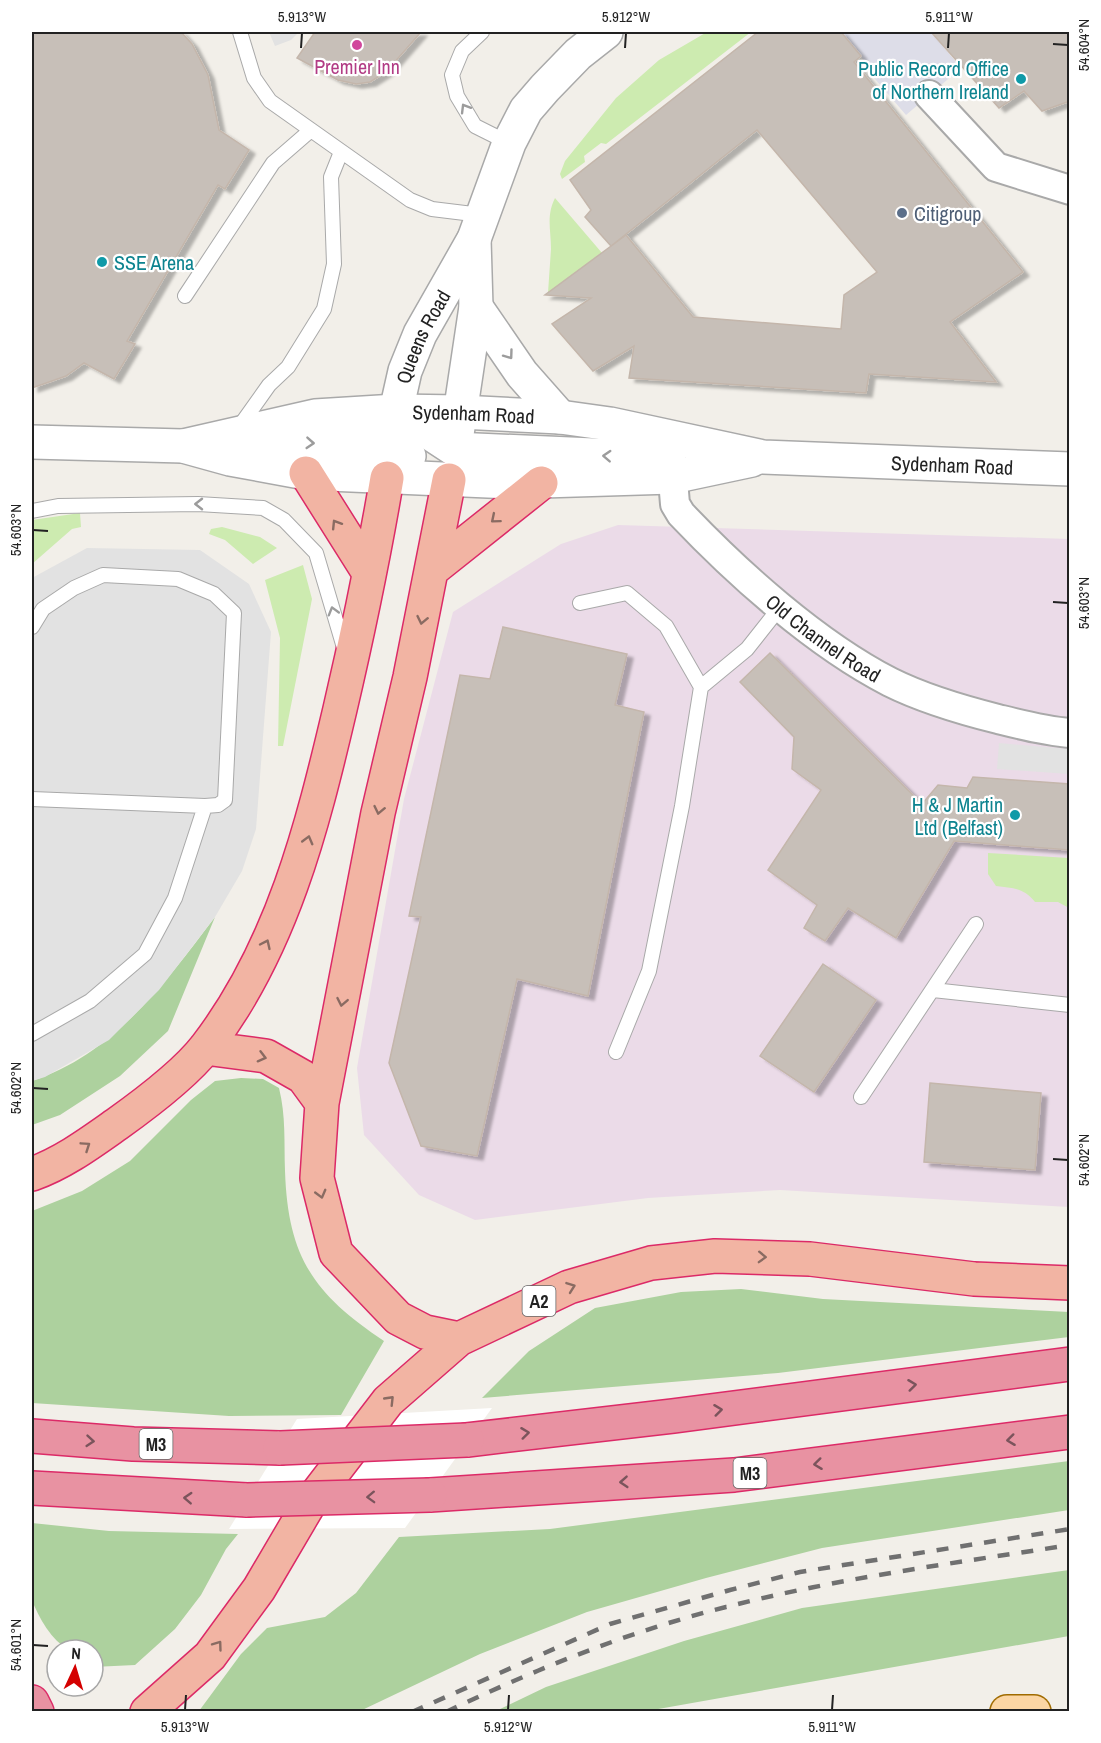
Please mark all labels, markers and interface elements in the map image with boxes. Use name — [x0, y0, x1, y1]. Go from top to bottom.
text: 5.913°W — [278, 6, 327, 27]
text: 5.912°W — [602, 6, 651, 27]
text: 5.911°W — [925, 6, 973, 27]
text: 54.604°N — [1073, 19, 1094, 71]
marker: Premier Inn — [350, 38, 364, 52]
place label: Premier Inn — [314, 53, 400, 80]
place label: Public Record Office of Northern Ireland — [858, 55, 1009, 105]
marker: Public Record Office of Northern Ireland — [1014, 72, 1028, 86]
one-way arrow — [460, 104, 472, 114]
place label: Citigroup — [914, 200, 981, 227]
marker: Citigroup — [895, 206, 909, 220]
place label: SSE Arena — [114, 249, 194, 276]
marker: SSE Arena — [95, 255, 109, 269]
street label: Queens Road — [389, 285, 456, 386]
one-way arrow — [502, 349, 513, 360]
street label: Sydenham Road — [412, 398, 535, 429]
one-way arrow — [305, 436, 314, 449]
one-way arrow — [602, 449, 611, 462]
street label: Sydenham Road — [891, 449, 1014, 480]
one-way arrow — [195, 498, 204, 510]
text: 54.603°N — [5, 504, 26, 556]
one-way arrow — [491, 511, 502, 522]
one-way arrow — [332, 520, 344, 530]
text: 54.603°N — [1073, 577, 1094, 629]
street label: Old Channel Road — [760, 588, 886, 688]
one-way arrow — [328, 606, 340, 617]
one-way arrow — [416, 615, 429, 625]
place label: H & J Martin Ltd (Belfast) — [912, 791, 1003, 841]
one-way arrow — [373, 805, 386, 815]
marker: H & J Martin Ltd (Belfast) — [1008, 808, 1022, 822]
one-way arrow — [300, 835, 313, 845]
one-way arrow — [258, 939, 270, 950]
one-way arrow — [336, 996, 349, 1006]
one-way arrow — [257, 1050, 267, 1063]
text: 54.602°N — [5, 1062, 26, 1114]
text: 54.602°N — [1073, 1134, 1094, 1186]
one-way arrow — [79, 1142, 90, 1153]
one-way arrow — [314, 1188, 326, 1199]
one-way arrow — [757, 1251, 766, 1264]
one-way arrow — [564, 1282, 575, 1294]
road number: A2 — [522, 1286, 556, 1316]
one-way arrow — [907, 1379, 916, 1392]
one-way arrow — [382, 1397, 393, 1408]
one-way arrow — [714, 1405, 723, 1417]
one-way arrow — [520, 1428, 529, 1440]
road number: M3 — [140, 1429, 172, 1459]
one-way arrow — [1007, 1433, 1016, 1445]
one-way arrow — [85, 1434, 94, 1447]
road number: M3 — [734, 1458, 766, 1488]
one-way arrow — [813, 1458, 823, 1470]
one-way arrow — [619, 1476, 628, 1489]
one-way arrow — [367, 1490, 376, 1503]
one-way arrow — [184, 1491, 193, 1504]
text: 54.601°N — [5, 1619, 26, 1671]
north arrow — [45, 1638, 105, 1698]
one-way arrow — [210, 1641, 221, 1652]
text: N — [71, 1642, 82, 1664]
text: 5.913°W — [161, 1716, 210, 1737]
text: 5.912°W — [484, 1716, 533, 1737]
text: 5.911°W — [808, 1716, 856, 1737]

